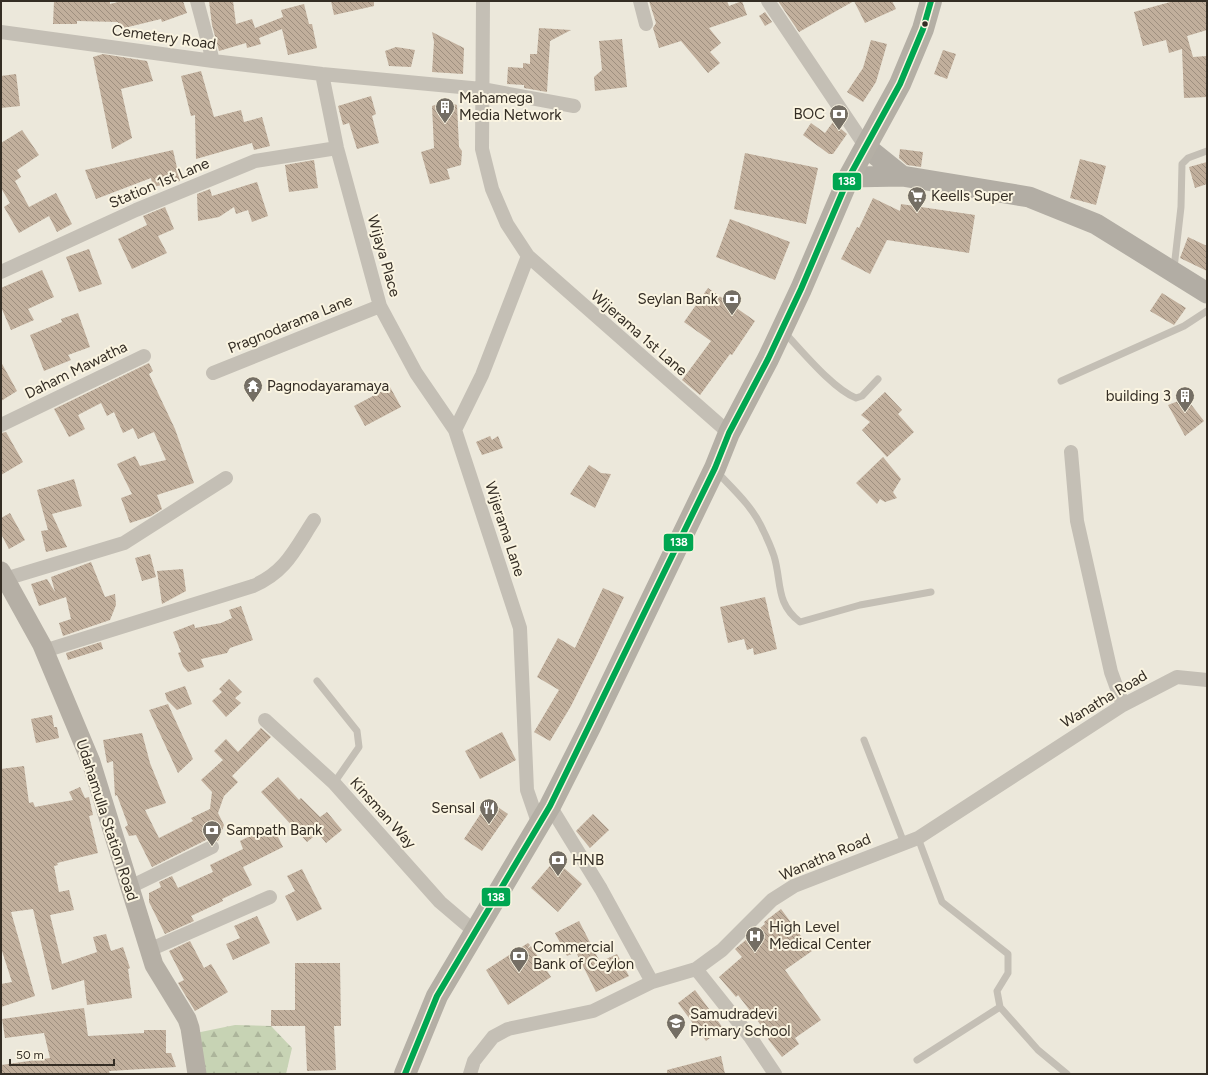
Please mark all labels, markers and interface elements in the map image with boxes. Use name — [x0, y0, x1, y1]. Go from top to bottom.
unlabelled marker — [920, 19, 930, 29]
street label: Cemetery Road — [111, 21, 217, 53]
place label: Mahamega Media Network — [459, 89, 562, 124]
building icon: Mahamega Media Network — [434, 96, 456, 124]
bank icon: BOC — [828, 103, 850, 131]
place label: BOC — [793, 105, 825, 123]
street label: Station 1st Lane — [106, 154, 212, 212]
line badge: 138 — [832, 172, 862, 191]
text: 138 — [838, 175, 856, 188]
supermarket icon: Keells Super — [906, 185, 928, 213]
place label: Keells Super — [931, 187, 1013, 205]
street label: Wijaya Place — [364, 213, 404, 299]
street label: Wijerama 1st Lane — [587, 286, 691, 380]
bank icon: Seylan Bank — [721, 288, 743, 316]
place label: Seylan Bank — [637, 290, 719, 308]
street label: Pragnodarama Lane — [225, 291, 355, 357]
street label: Daham Mawatha — [22, 337, 130, 403]
temple icon: Pagnodayaramaya — [242, 375, 264, 403]
place label: Pagnodayaramaya — [267, 377, 389, 395]
building icon: building 3 — [1174, 385, 1196, 413]
place label: building 3 — [1106, 387, 1171, 405]
street label: Wijerama Lane — [481, 479, 529, 579]
line badge: 138 — [663, 533, 694, 552]
text: 138 — [670, 536, 688, 549]
street label: Wanatha Road — [1058, 666, 1150, 732]
street label: Udahamulla Station Road — [72, 737, 142, 903]
street label: Kinsman Way — [346, 774, 420, 852]
restaurant icon: Sensal — [478, 797, 500, 825]
place label: Sensal — [431, 799, 475, 817]
bank icon: Sampath Bank — [201, 819, 223, 847]
place label: Sampath Bank — [226, 821, 323, 839]
street label: Wanatha Road — [777, 830, 873, 884]
bank icon: HNB — [547, 849, 569, 877]
place label: HNB — [572, 851, 604, 869]
line badge: 138 — [481, 887, 511, 907]
text: 138 — [487, 891, 505, 904]
place label: High Level Medical Center — [769, 918, 871, 953]
hospital icon: High Level Medical Center — [744, 925, 766, 953]
place label: Commercial Bank of Ceylon — [533, 938, 634, 973]
bank icon: Commercial Bank of Ceylon — [508, 945, 530, 973]
place label: Samudradevi Primary School — [690, 1005, 791, 1040]
school or university icon: Samudradevi Primary School — [665, 1012, 687, 1040]
scale bar — [10, 1041, 114, 1067]
text: 50 m — [16, 1048, 44, 1062]

